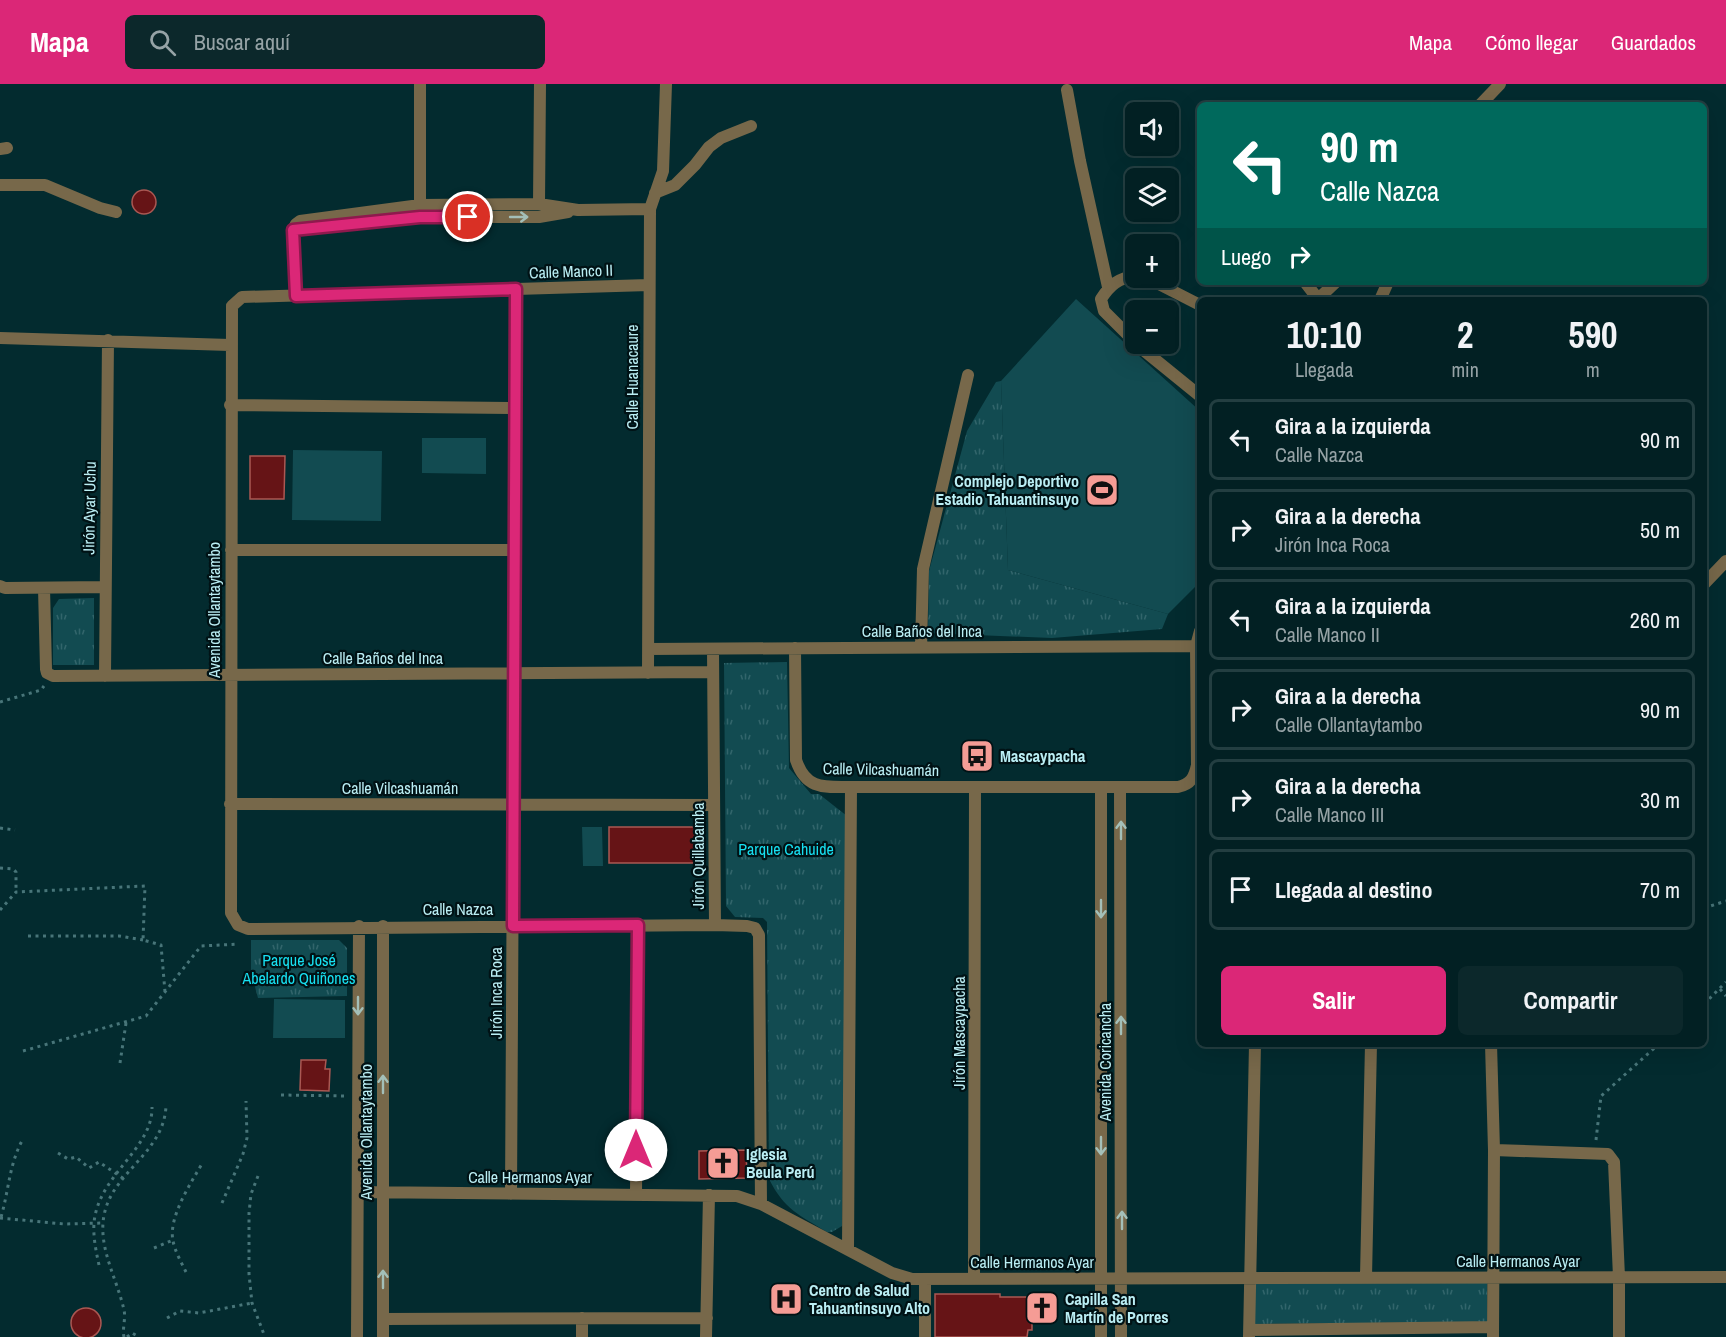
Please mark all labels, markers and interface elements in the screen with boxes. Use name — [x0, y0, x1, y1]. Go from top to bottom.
search box — [125, 15, 545, 69]
text: Mapa — [30, 23, 89, 61]
icon: search — [146, 26, 179, 59]
text: Buscar aquí — [194, 27, 290, 57]
text: Mapa — [1409, 28, 1452, 57]
text: Cómo llegar — [1485, 28, 1578, 57]
text: Guardados — [1611, 28, 1696, 57]
map controls — [1125, 102, 1179, 354]
button: sound — [1125, 102, 1179, 156]
text: 90 m — [1320, 119, 1399, 175]
icon: left — [1221, 126, 1299, 204]
button: layers — [1125, 168, 1179, 222]
text: Calle Nazca — [1320, 173, 1439, 209]
pin — [442, 191, 493, 242]
icon: arrive — [451, 200, 484, 233]
one-way arrow — [509, 211, 529, 223]
button: + — [1125, 234, 1179, 288]
icon: right — [1283, 240, 1316, 273]
text: Luego — [1221, 242, 1271, 272]
street label: Calle Manco II — [529, 259, 613, 283]
button: − — [1125, 300, 1179, 354]
text: 10:10 — [1286, 311, 1362, 359]
text: 2 — [1457, 311, 1473, 359]
text: 590 — [1568, 311, 1618, 359]
street label: Calle Huanacaure — [621, 324, 643, 430]
text: Llegada — [1295, 356, 1353, 383]
text: min — [1451, 356, 1479, 383]
text: m — [1586, 356, 1600, 383]
text: Gira a la izquierda — [1275, 411, 1430, 441]
icon: left — [1224, 423, 1257, 456]
text: 90 m — [1640, 425, 1680, 455]
text: Calle Nazca — [1275, 441, 1363, 468]
street label: Jirón Ayar Uchu — [77, 461, 101, 555]
place label: Complejo Deportivo Estadio Tahuantinsuyo — [936, 470, 1079, 510]
sports icon: Complejo Deportivo Estadio Tahuantinsuyo — [1084, 472, 1120, 508]
text: Gira a la derecha — [1275, 501, 1420, 531]
icon: right — [1224, 513, 1257, 546]
text: 50 m — [1640, 515, 1680, 545]
text: Jirón Inca Roca — [1275, 531, 1390, 558]
street label: Avenida Ollantaytambo — [203, 542, 225, 679]
text: Gira a la izquierda — [1275, 591, 1430, 621]
icon: left — [1224, 603, 1257, 636]
text: 260 m — [1630, 605, 1680, 635]
street label: Calle Baños del Inca — [862, 620, 983, 642]
text: Calle Manco II — [1275, 621, 1380, 648]
street label: Calle Baños del Inca — [323, 647, 444, 669]
text: Gira a la derecha — [1275, 681, 1420, 711]
icon: right — [1224, 693, 1257, 726]
text: 90 m — [1640, 695, 1680, 725]
text: Calle Ollantaytambo — [1275, 711, 1423, 738]
bus stop icon: Mascaypacha — [959, 738, 995, 774]
place label: Mascaypacha — [1000, 745, 1086, 767]
street label: Calle Vilcashuamán — [823, 757, 939, 781]
text: Gira a la derecha — [1275, 771, 1420, 801]
street label: Calle Vilcashuamán — [342, 777, 458, 799]
icon: right — [1224, 783, 1257, 816]
text: 30 m — [1640, 785, 1680, 815]
text: Calle Manco III — [1275, 801, 1384, 828]
street label: Jirón Quillabamba — [687, 802, 709, 910]
one-way arrow — [1115, 820, 1126, 840]
park label: Parque Cahuide — [738, 838, 834, 860]
icon: arrive — [1224, 873, 1257, 906]
text: Llegada al destino — [1275, 875, 1432, 905]
text: 70 m — [1640, 875, 1680, 905]
street label: Calle Nazca — [423, 898, 494, 920]
one-way arrow — [1095, 898, 1107, 918]
street label: Jirón Inca Roca — [485, 946, 507, 1039]
park label: Parque José Abelardo Quiñones — [241, 949, 356, 989]
button: Salir — [1221, 966, 1446, 1035]
button: Compartir — [1458, 966, 1683, 1035]
street label: Jirón Mascaypacha — [948, 975, 970, 1090]
one-way arrow — [352, 995, 364, 1015]
street label: Avenida Coricancha — [1094, 1002, 1116, 1122]
one-way arrow — [1115, 1015, 1127, 1035]
street label: Avenida Ollantaytambo — [355, 1064, 377, 1201]
one-way arrow — [377, 1074, 389, 1094]
position arrow — [604, 1118, 668, 1182]
one-way arrow — [1095, 1135, 1107, 1155]
place label: Iglesia Beula Perú — [746, 1143, 815, 1183]
church icon: Iglesia Beula Perú — [705, 1145, 741, 1181]
street label: Calle Hermanos Ayar — [468, 1166, 592, 1188]
one-way arrow — [1116, 1210, 1128, 1230]
street label: Calle Hermanos Ayar — [1456, 1250, 1580, 1272]
street label: Calle Hermanos Ayar — [970, 1251, 1094, 1273]
one-way arrow — [377, 1269, 389, 1289]
place label: Centro de Salud Tahuantinsuyo Alto — [809, 1279, 930, 1319]
hospital icon: Centro de Salud Tahuantinsuyo Alto — [768, 1281, 804, 1317]
place label: Capilla San Martín de Porres — [1065, 1288, 1169, 1328]
church icon: Capilla San Martín de Porres — [1024, 1290, 1060, 1326]

